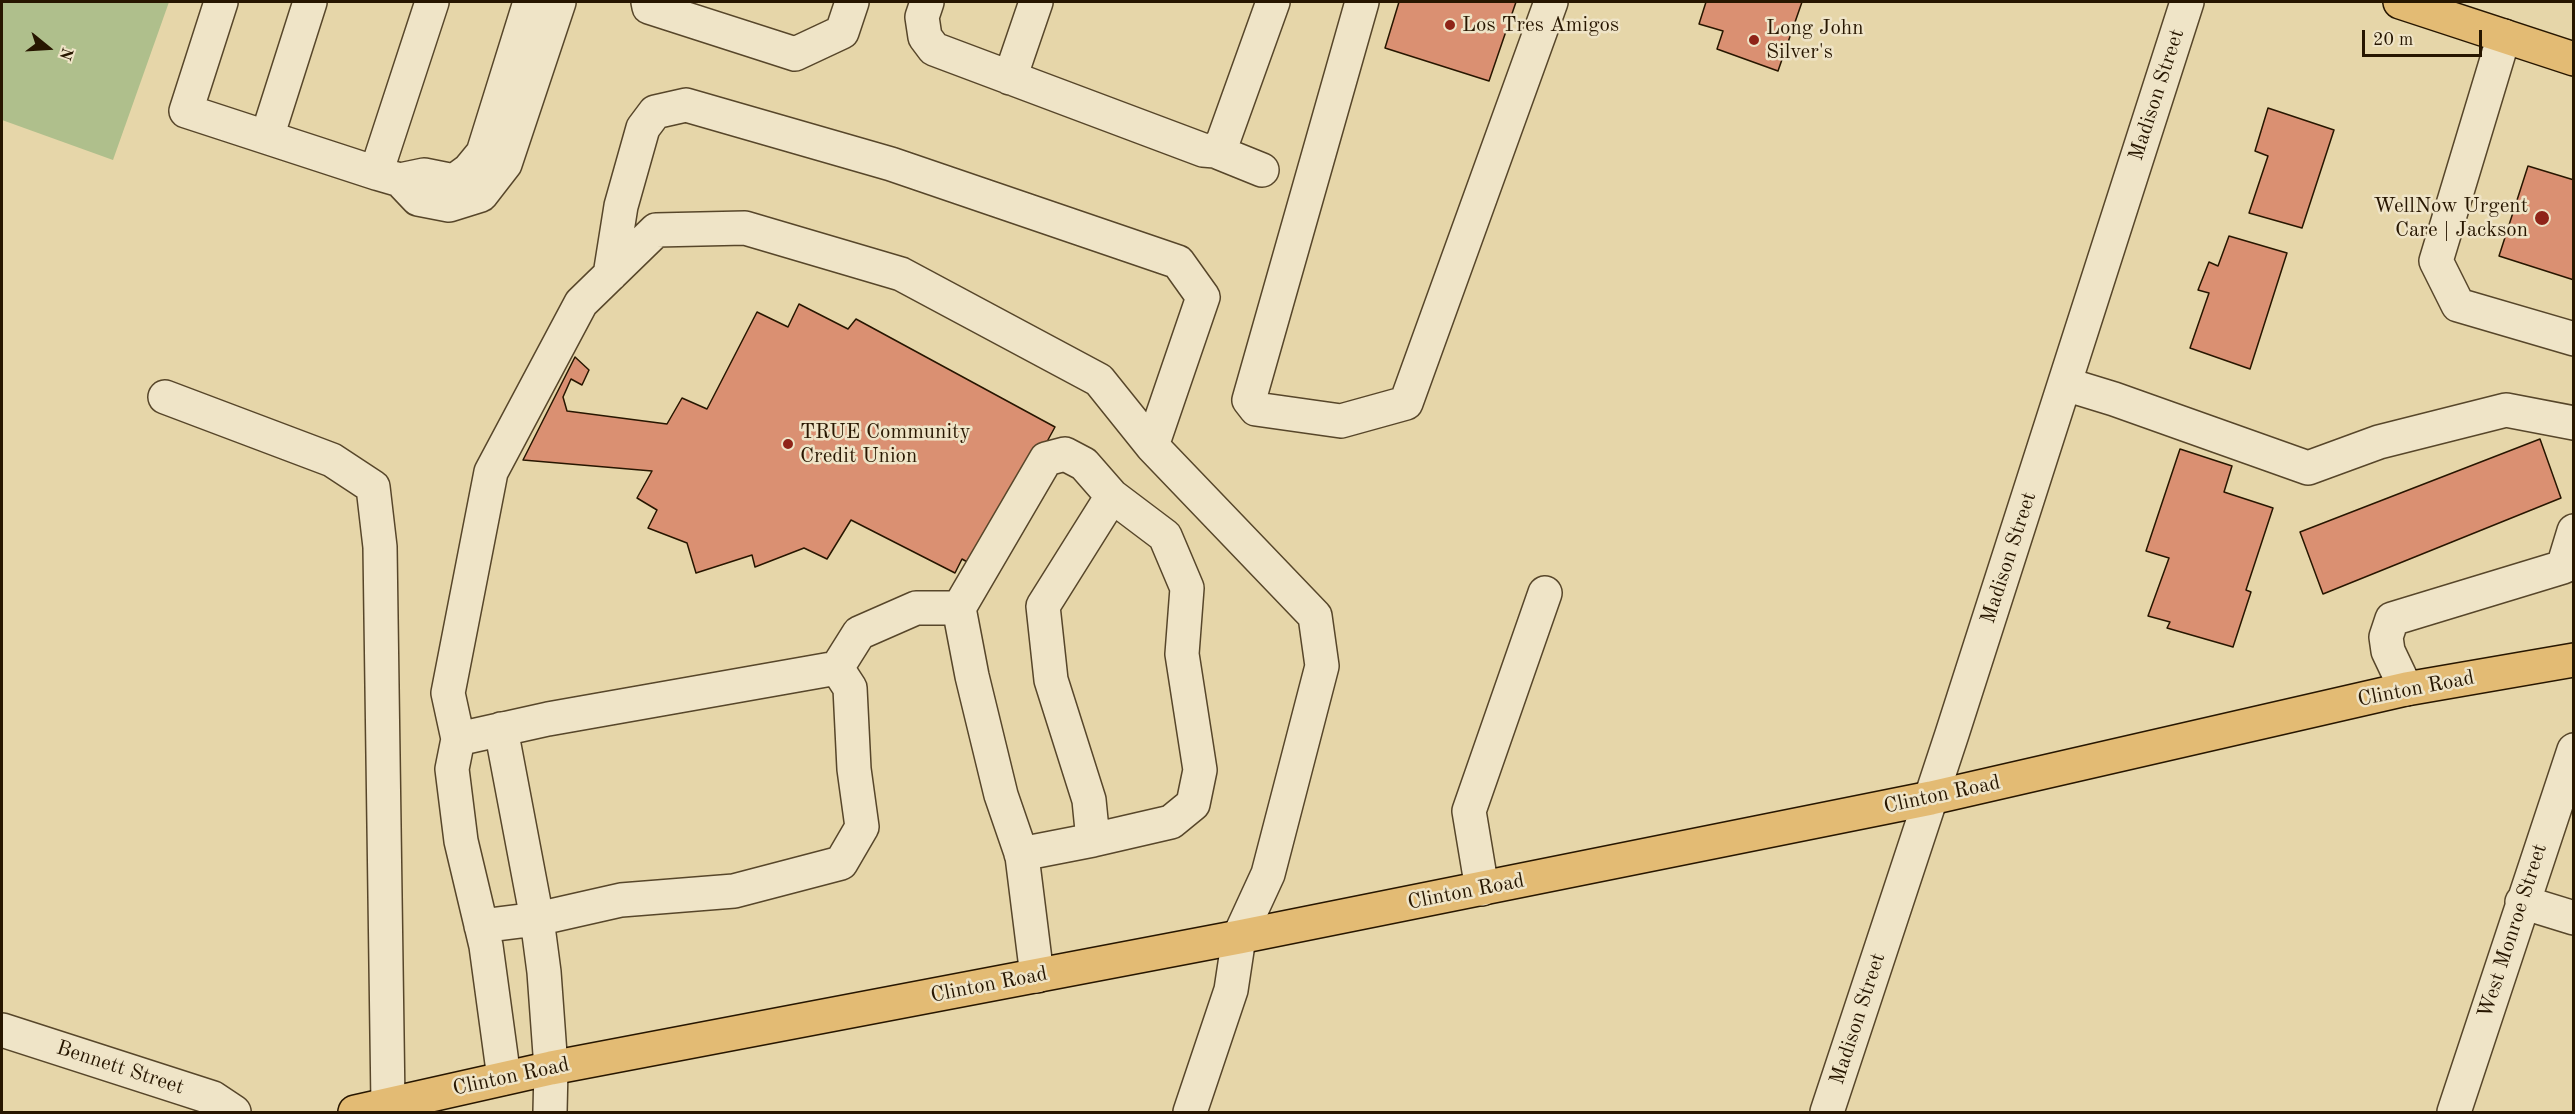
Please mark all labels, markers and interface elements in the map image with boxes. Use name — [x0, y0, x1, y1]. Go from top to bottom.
place label: Los Tres Amigos — [1462, 12, 1619, 38]
place label: Long John Silver's — [1766, 15, 1864, 65]
north arrow — [18, 18, 78, 78]
marker: Los Tres Amigos — [1443, 18, 1457, 32]
scale bar — [2365, 18, 2485, 56]
street label: Madison Street — [2124, 26, 2190, 164]
text: 20 m — [2373, 31, 2413, 49]
marker: Long John Silver's — [1747, 33, 1761, 47]
text: N — [56, 45, 75, 62]
place label: WellNow Urgent Care | Jackson — [2373, 193, 2528, 243]
marker: WellNow Urgent Care | Jackson — [2533, 209, 2551, 227]
place label: TRUE Community Credit Union — [800, 419, 971, 469]
marker: TRUE Community Credit Union — [781, 437, 795, 451]
street label: Madison Street — [1976, 489, 2042, 627]
street label: Clinton Road — [2355, 665, 2477, 713]
street label: Clinton Road — [1881, 770, 2003, 820]
street label: West Monroe Street — [2473, 841, 2553, 1021]
street label: Clinton Road — [1405, 868, 1527, 916]
street label: Madison Street — [1825, 950, 1891, 1088]
street label: Clinton Road — [928, 961, 1050, 1009]
street label: Bennett Street — [53, 1036, 187, 1100]
street label: Clinton Road — [450, 1052, 572, 1102]

